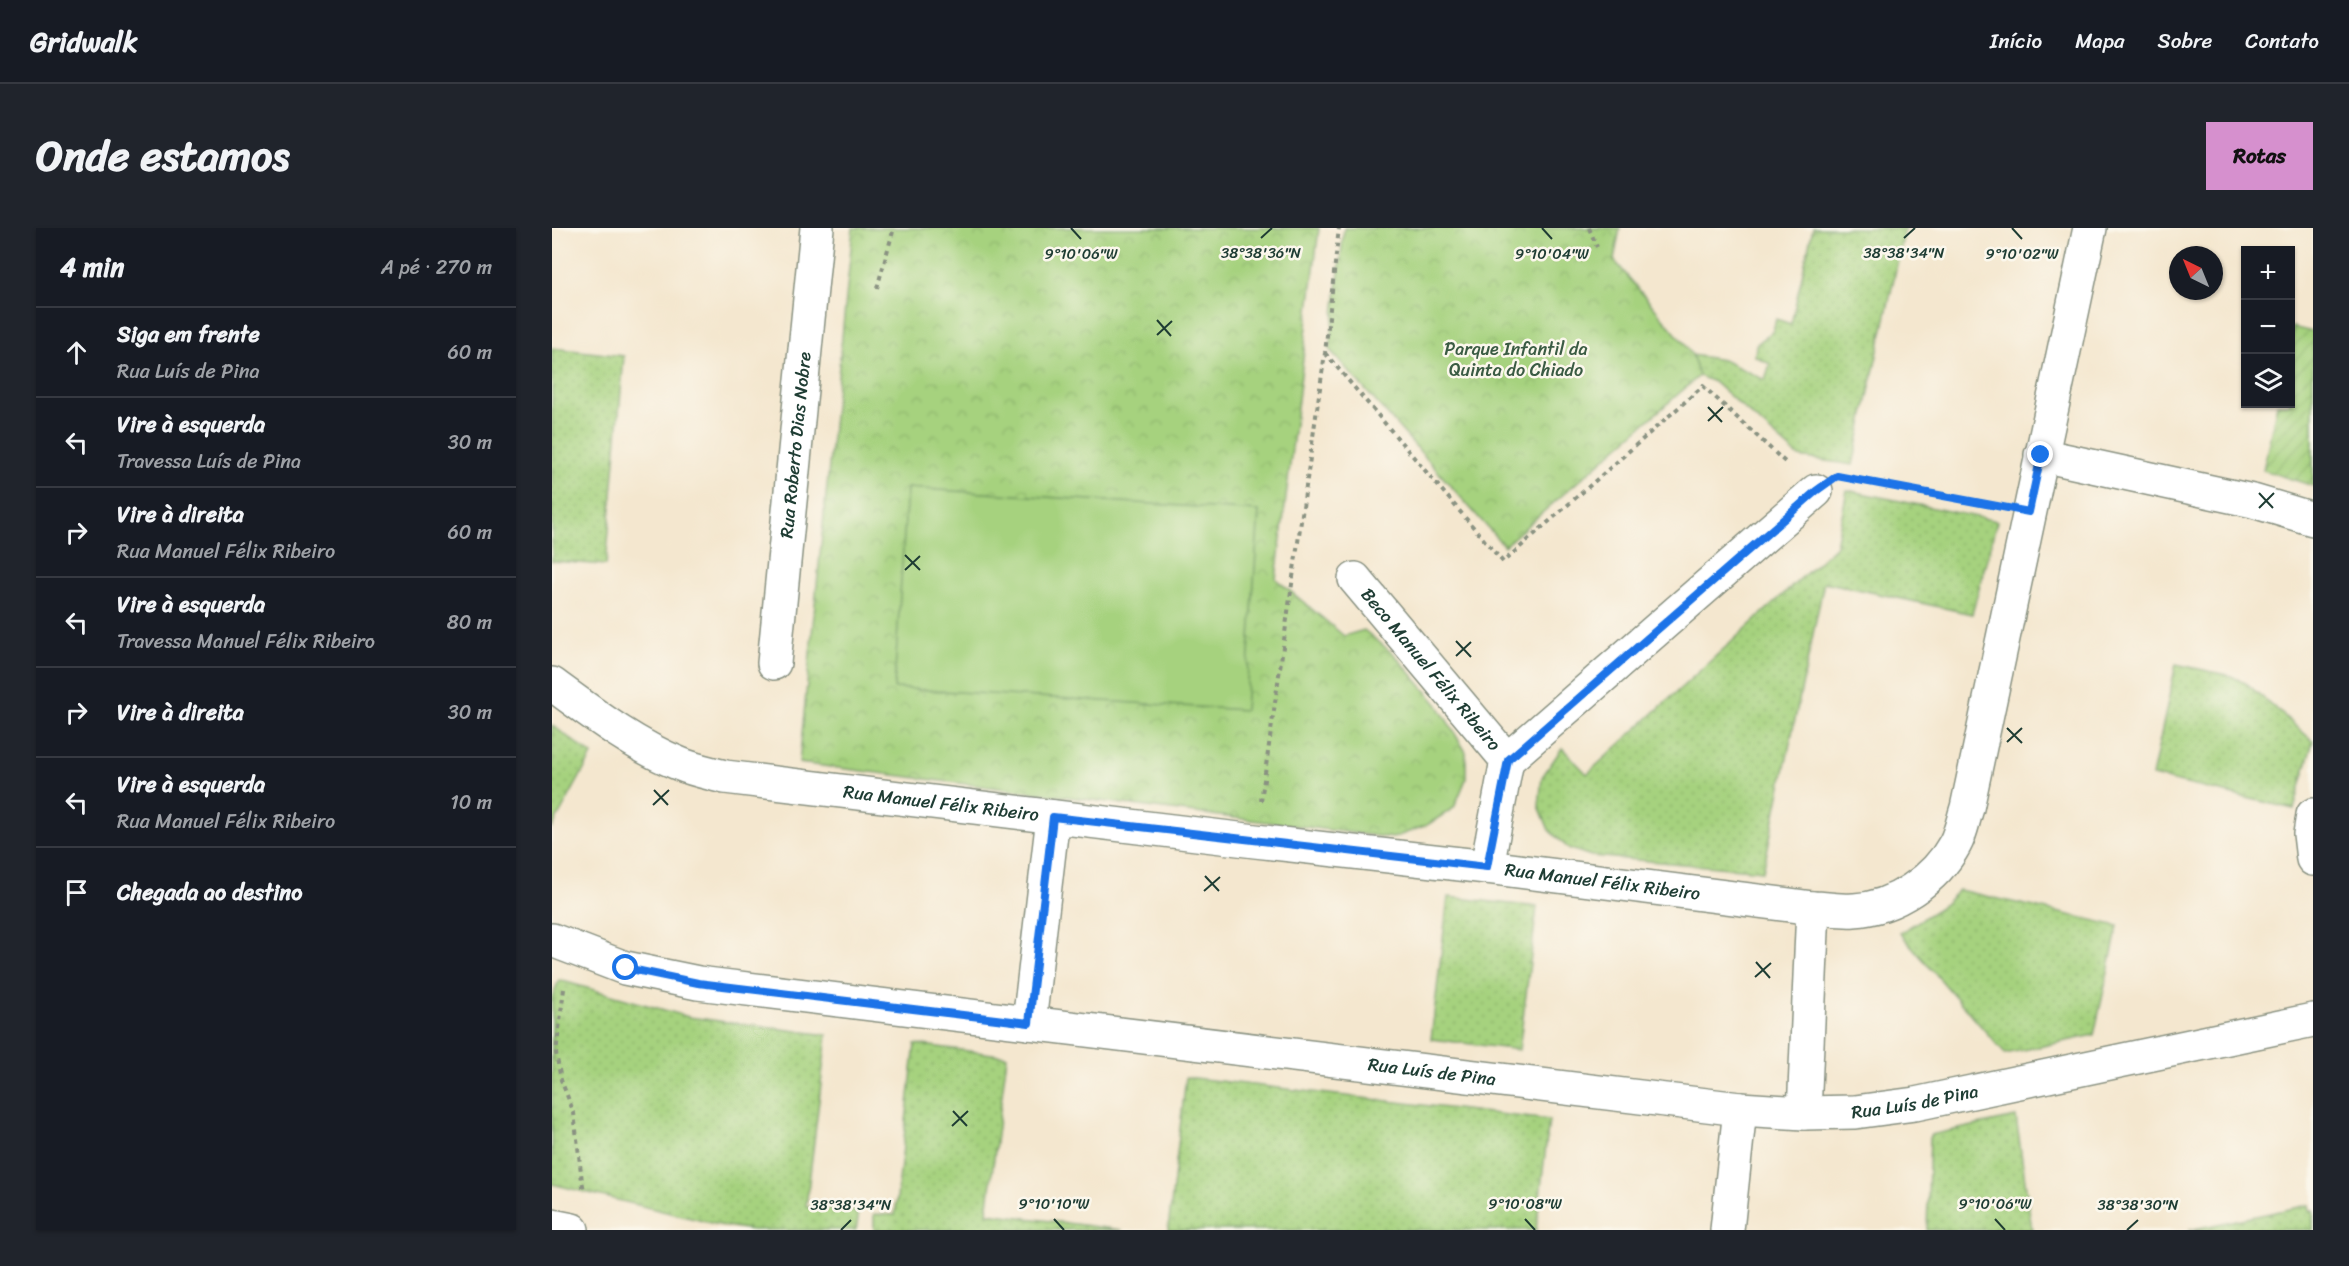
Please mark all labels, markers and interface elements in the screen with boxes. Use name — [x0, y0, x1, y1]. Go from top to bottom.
text: Gridwalk — [30, 17, 138, 66]
text: Início — [1990, 22, 2042, 60]
text: Mapa — [2075, 22, 2125, 60]
text: Sobre — [2158, 22, 2212, 60]
text: Contato — [2245, 22, 2319, 60]
text: Onde estamos — [36, 119, 290, 193]
button: Rotas — [2206, 122, 2313, 190]
text: 38°38'36"N — [1221, 240, 1302, 266]
text: 38°38'34"N — [1864, 240, 1945, 266]
text: 9°10'06"W — [1045, 241, 1118, 267]
text: 9°10'04"W — [1515, 241, 1589, 267]
text: 9°10'02"W — [1985, 241, 2059, 267]
text: 4 min — [60, 244, 124, 290]
north arrow — [2169, 246, 2223, 300]
map controls — [2241, 246, 2295, 408]
button: + — [2241, 246, 2295, 300]
text: A pé · 270 m — [381, 250, 492, 285]
button: − — [2241, 300, 2295, 354]
text: Siga em frente — [117, 315, 260, 354]
park label: Parque Infantil da Quinta do Chiado — [1444, 333, 1588, 386]
text: 60 m — [447, 335, 492, 370]
icon: ahead — [60, 336, 93, 369]
street label: Rua Roberto Dias Nobre — [770, 350, 821, 540]
text: Rua Luís de Pina — [117, 354, 260, 389]
button: layers — [2241, 354, 2295, 408]
text: Vire à esquerda — [117, 405, 265, 444]
text: 30 m — [448, 425, 492, 460]
icon: left — [60, 426, 93, 459]
route end — [2027, 441, 2053, 467]
text: Travessa Luís de Pina — [117, 444, 301, 479]
text: Vire à direita — [117, 495, 244, 534]
text: 60 m — [447, 515, 492, 550]
icon: right — [60, 516, 93, 549]
text: Rua Manuel Félix Ribeiro — [117, 534, 335, 569]
street label: Beco Manuel Félix Ribeiro — [1352, 580, 1509, 758]
text: Vire à esquerda — [117, 585, 265, 624]
text: 80 m — [447, 605, 492, 640]
icon: left — [60, 606, 93, 639]
text: Travessa Manuel Félix Ribeiro — [117, 624, 375, 659]
text: Vire à direita — [117, 693, 244, 732]
text: 30 m — [448, 695, 492, 730]
icon: right — [60, 696, 93, 729]
text: Vire à esquerda — [117, 765, 265, 804]
street label: Rua Manuel Félix Ribeiro — [842, 775, 1041, 831]
text: 10 m — [450, 785, 492, 820]
icon: left — [60, 786, 93, 819]
text: Rua Manuel Félix Ribeiro — [117, 804, 335, 839]
street label: Rua Manuel Félix Ribeiro — [1503, 853, 1702, 910]
text: Chegada ao destino — [117, 873, 302, 912]
icon: arrive — [60, 876, 93, 909]
route start — [612, 954, 638, 980]
street label: Rua Luís de Pina — [1366, 1048, 1498, 1095]
street label: Rua Luís de Pina — [1849, 1075, 1981, 1128]
text: 9°10'10"W — [1019, 1191, 1090, 1217]
text: 9°10'08"W — [1488, 1191, 1562, 1217]
text: 9°10'06"W — [1959, 1191, 2032, 1217]
text: 38°38'34"N — [811, 1192, 892, 1218]
text: 38°38'30"N — [2098, 1192, 2179, 1218]

